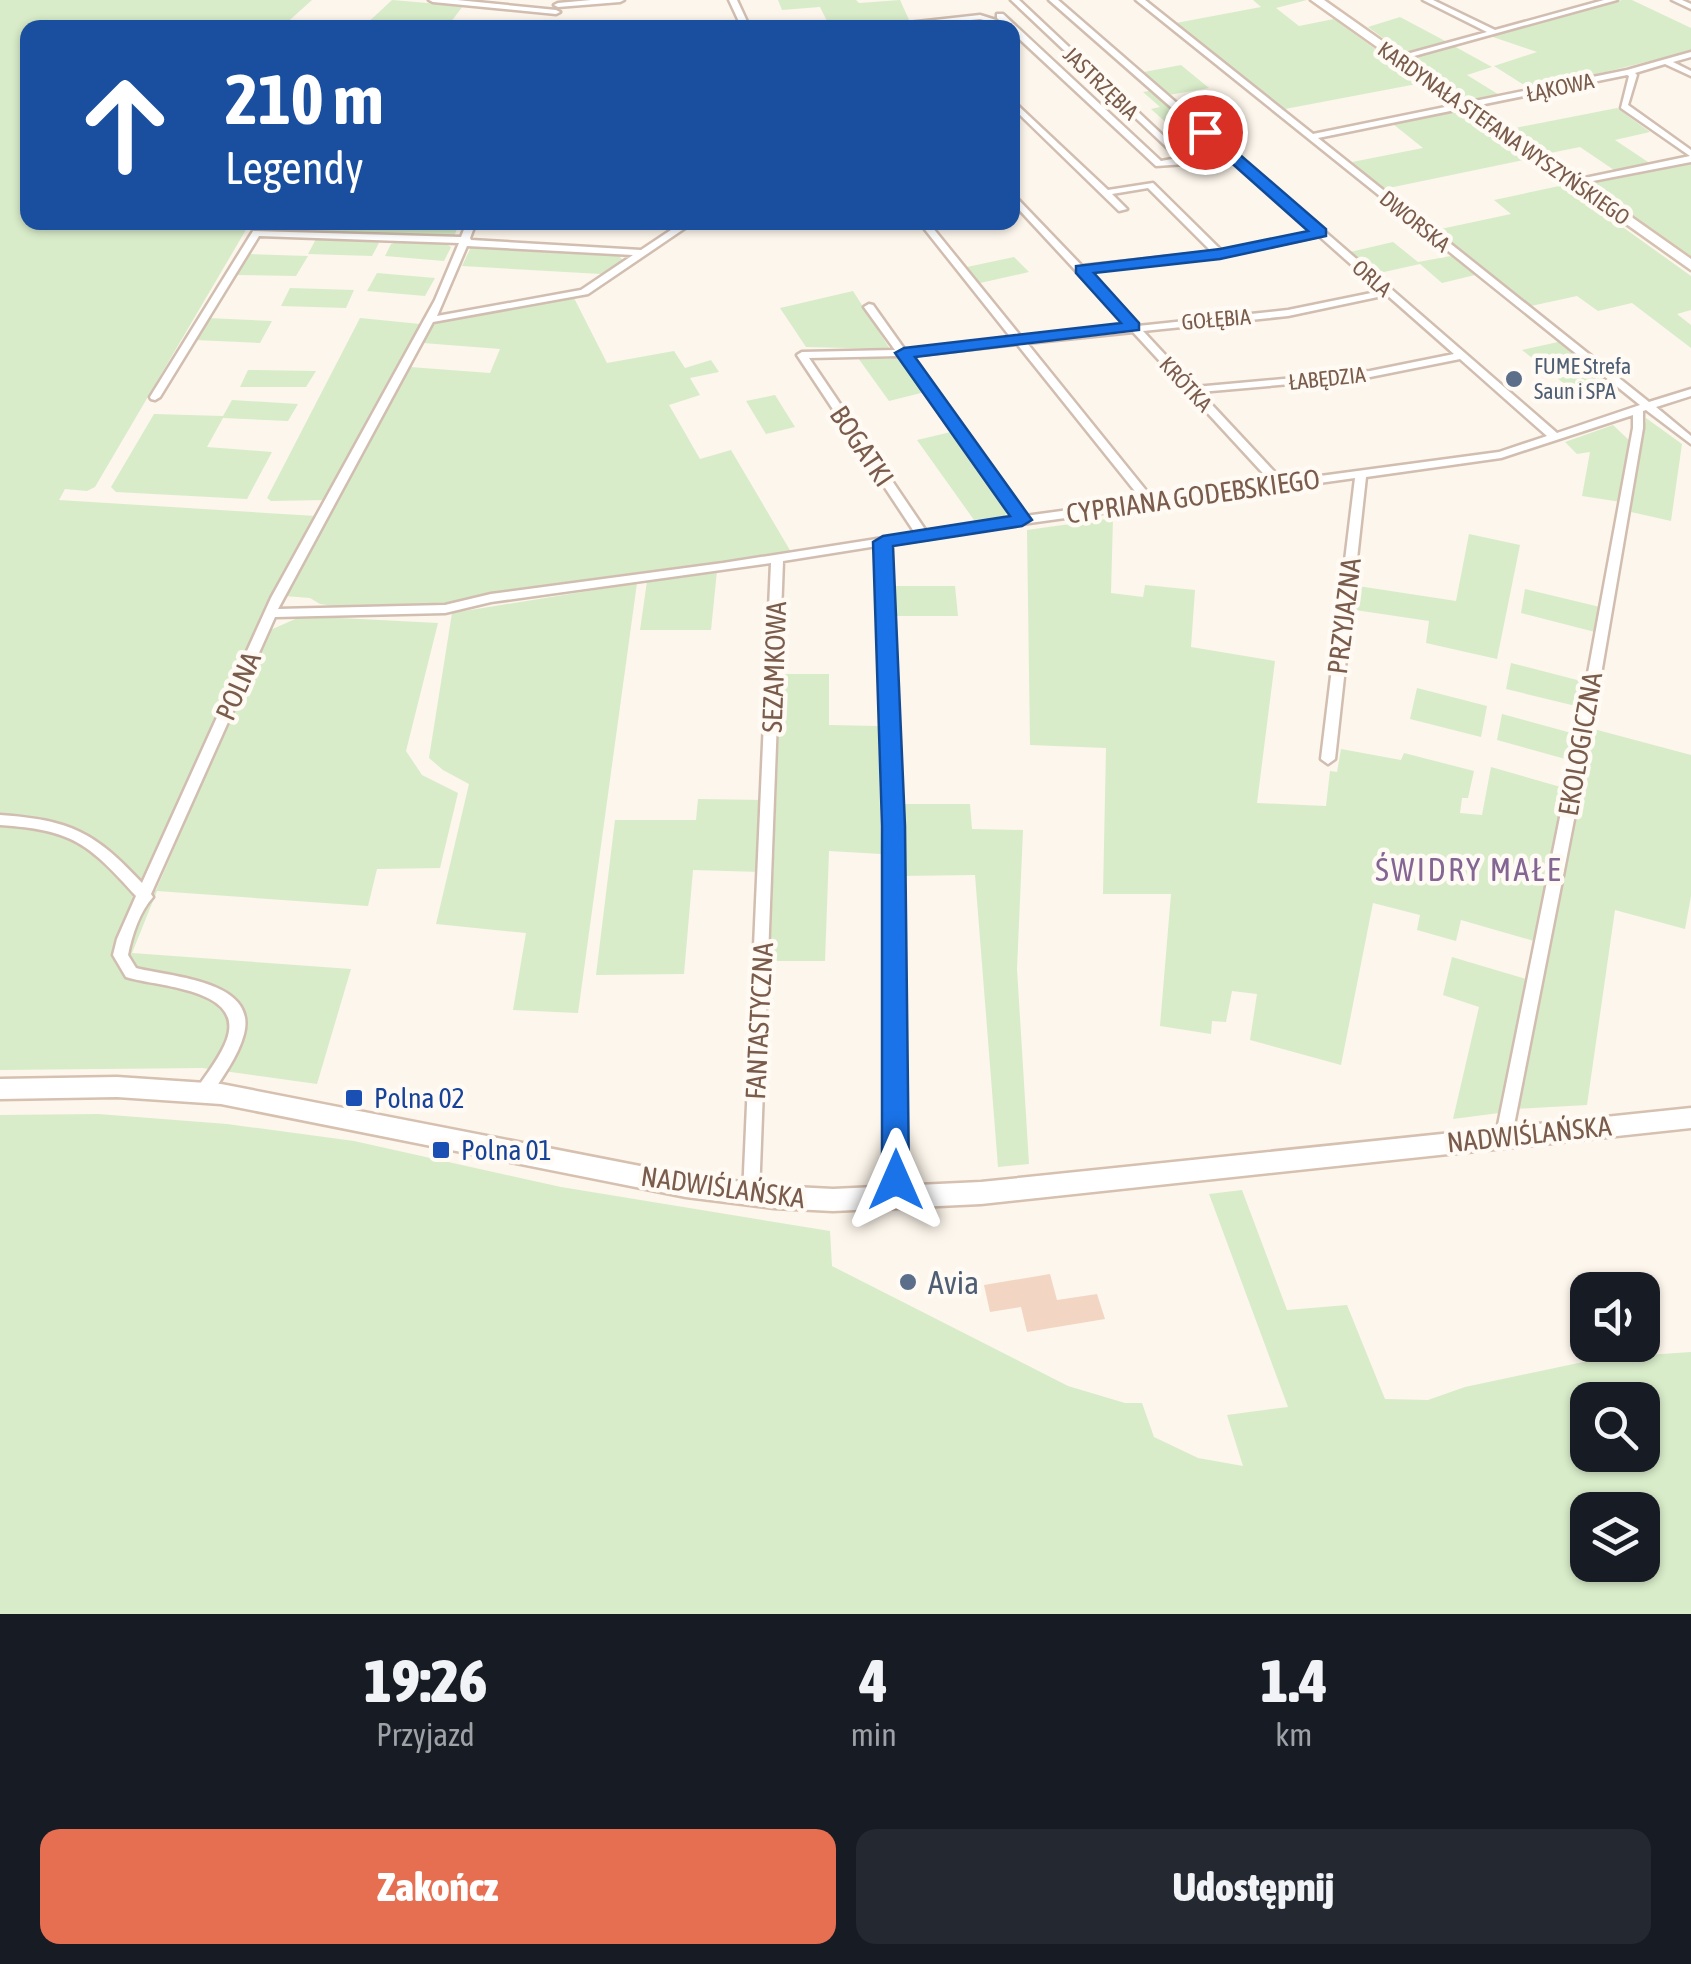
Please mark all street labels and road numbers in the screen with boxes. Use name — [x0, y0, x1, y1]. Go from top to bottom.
street label: KARDYNAŁA STEFANA WYSZYŃSKIEGO — [1373, 36, 1635, 230]
street label: JASTRZĘBIA — [1058, 41, 1144, 125]
street label: ŁĄKOWA — [1524, 67, 1596, 107]
street label: DWORSKA — [1375, 185, 1455, 257]
street label: ORLA — [1347, 254, 1397, 302]
street label: GOŁĘBIA — [1180, 303, 1252, 335]
street label: KRÓTKA — [1154, 351, 1218, 417]
street label: ŁABĘDZIA — [1287, 361, 1367, 395]
street label: BOGATKI — [824, 400, 900, 492]
street label: CYPRIANA GODEBSKIEGO — [1064, 462, 1322, 530]
street label: PRZYJAZNA — [1321, 556, 1367, 676]
street label: SEZAMKOWA — [756, 601, 792, 733]
street label: POLNA — [209, 647, 267, 725]
street label: EKOLOGICZNA — [1552, 669, 1608, 818]
street label: FANTASTYCZNA — [739, 942, 779, 1100]
street label: NADWIŚLAŃSKA — [1445, 1109, 1613, 1159]
street label: NADWIŚLAŃSKA — [639, 1160, 807, 1214]

